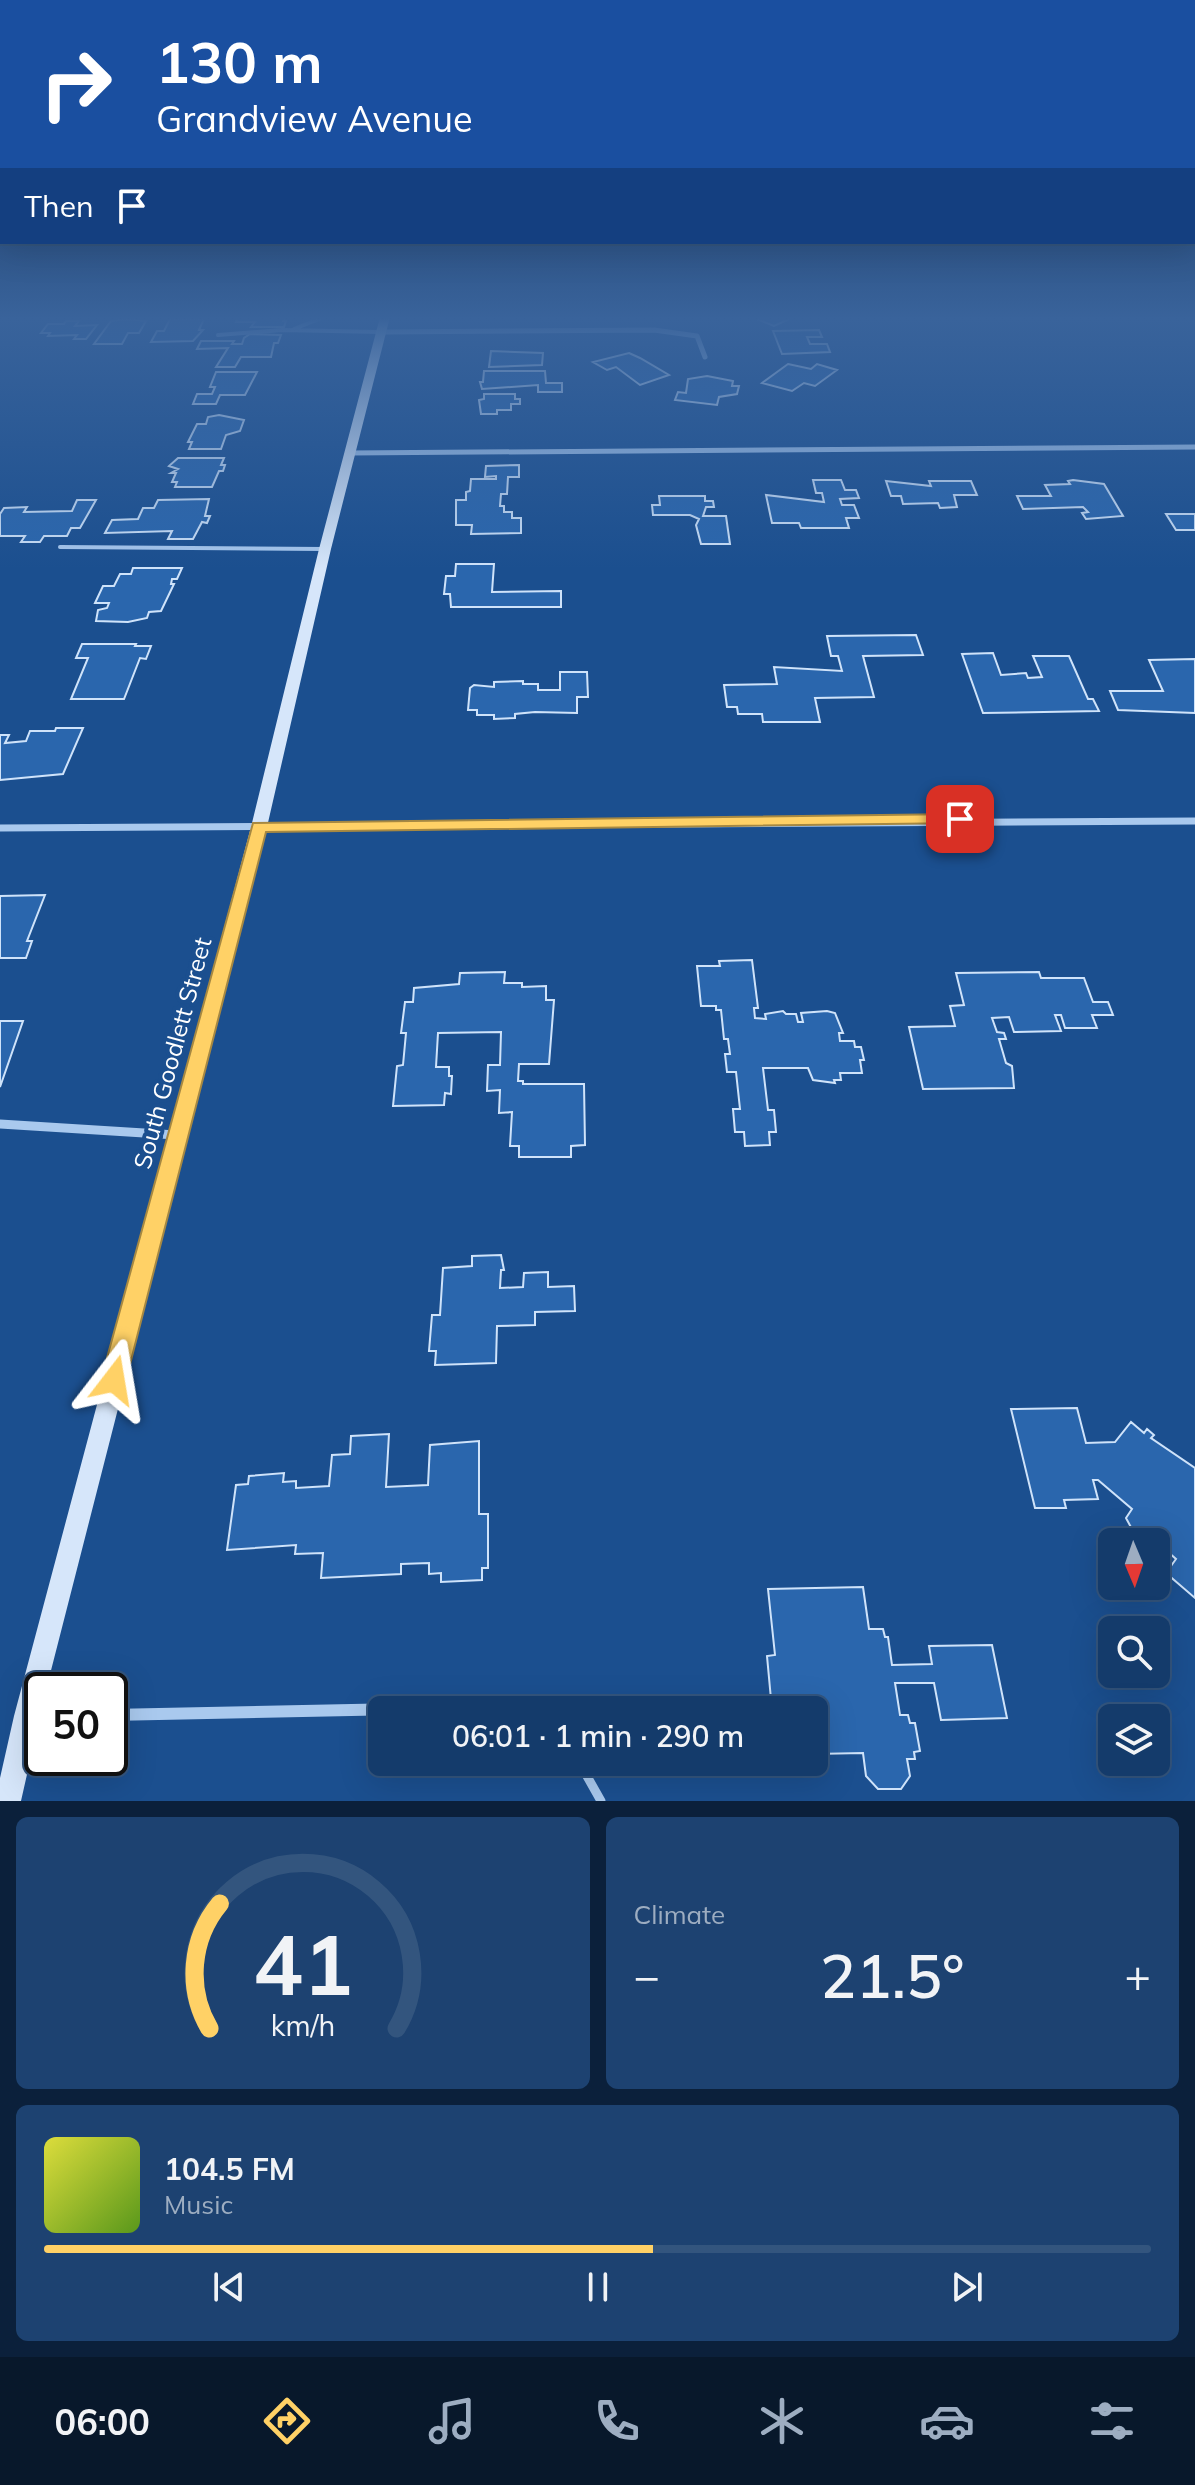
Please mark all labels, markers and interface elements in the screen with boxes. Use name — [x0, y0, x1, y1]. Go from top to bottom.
text: 130 m — [156, 27, 323, 97]
icon: right — [24, 32, 128, 136]
text: Grandview Avenue — [156, 96, 473, 141]
icon: arrive — [110, 184, 154, 228]
text: Then — [24, 187, 94, 225]
pin — [926, 785, 994, 853]
icon: arrive — [938, 797, 982, 841]
street label: South Goodlett Street — [127, 934, 217, 1172]
position arrow — [72, 1338, 156, 1422]
north arrow — [1098, 1528, 1170, 1600]
map controls — [1098, 1528, 1170, 1776]
button: search — [1098, 1616, 1170, 1688]
speed limit sign: 50 — [24, 1672, 128, 1776]
button: layers — [1098, 1704, 1170, 1776]
text: 06:01 · 1 min · 290 m — [452, 1717, 744, 1755]
text: Climate — [634, 1898, 725, 1931]
text: 41 — [253, 1911, 353, 2016]
text: 21.5° — [820, 1938, 965, 2013]
text: − — [634, 1948, 660, 2003]
text: + — [1125, 1948, 1151, 2003]
text: km/h — [270, 2007, 335, 2043]
text: 104.5 FM — [164, 2150, 295, 2188]
text: Music — [164, 2188, 233, 2221]
icon: previous — [207, 2265, 251, 2309]
icon: pause — [576, 2265, 620, 2309]
icon: next — [945, 2265, 989, 2309]
icon: directions — [259, 2393, 315, 2449]
icon: music — [424, 2393, 480, 2449]
icon: phone — [589, 2393, 645, 2449]
icon: climate — [754, 2393, 810, 2449]
icon: car — [919, 2393, 975, 2449]
icon: filters — [1084, 2393, 1140, 2449]
text: 06:00 — [55, 2399, 150, 2444]

